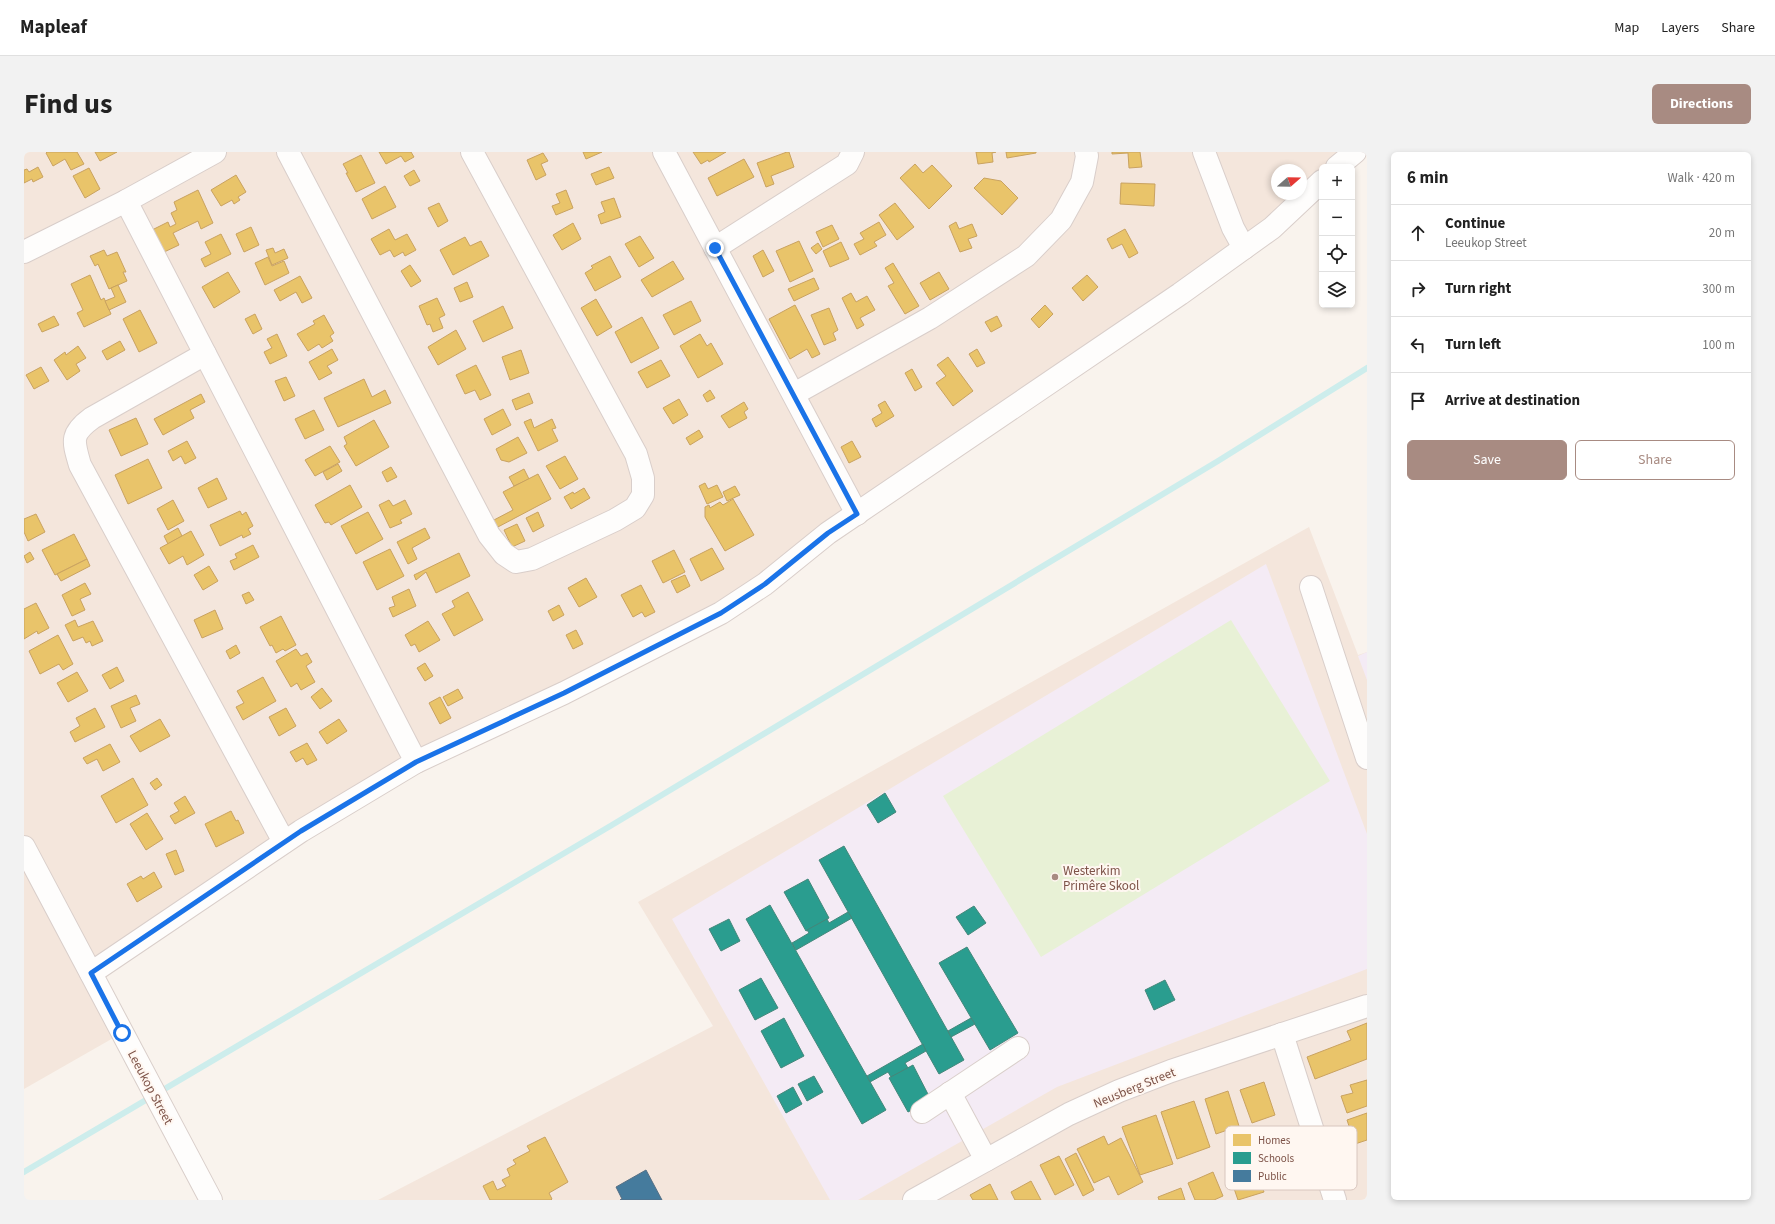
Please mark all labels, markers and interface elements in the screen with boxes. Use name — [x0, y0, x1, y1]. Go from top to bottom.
text: Mapleaf — [20, 14, 87, 41]
text: Map — [1614, 18, 1639, 38]
text: Layers — [1661, 18, 1699, 38]
text: Share — [1721, 18, 1755, 38]
text: Find us — [24, 84, 112, 124]
button: Directions — [1652, 84, 1751, 124]
north arrow — [1271, 164, 1307, 200]
map controls — [1319, 164, 1355, 308]
button: + — [1319, 164, 1355, 200]
text: 6 min — [1407, 166, 1448, 190]
text: Walk · 420 m — [1667, 169, 1735, 187]
button: − — [1319, 200, 1355, 236]
text: Continue — [1445, 213, 1505, 234]
icon: ahead — [1407, 222, 1429, 244]
text: 20 m — [1709, 224, 1735, 242]
text: Leeukop Street — [1445, 234, 1527, 252]
button: locate — [1319, 236, 1355, 272]
route end — [706, 239, 724, 257]
button: layers — [1319, 272, 1355, 308]
icon: right — [1407, 278, 1429, 300]
text: Turn right — [1445, 278, 1511, 299]
text: 300 m — [1702, 280, 1735, 298]
icon: left — [1407, 334, 1429, 356]
text: Turn left — [1445, 334, 1501, 355]
text: 100 m — [1702, 336, 1735, 354]
icon: arrive — [1407, 390, 1429, 412]
text: Arrive at destination — [1445, 390, 1580, 411]
button: Save — [1407, 440, 1567, 480]
button: Share — [1575, 440, 1735, 480]
place label: Westerkim Primêre Skool — [1063, 862, 1139, 895]
marker: Westerkim Primêre Skool — [1050, 872, 1060, 882]
route start — [113, 1024, 131, 1042]
street label: Leeukop Street — [123, 1047, 178, 1128]
street label: Neusberg Street — [1091, 1063, 1179, 1113]
legend — [1225, 1126, 1357, 1190]
text: Homes — [1258, 1133, 1291, 1148]
text: Schools — [1258, 1151, 1295, 1166]
text: Public — [1258, 1169, 1287, 1184]

